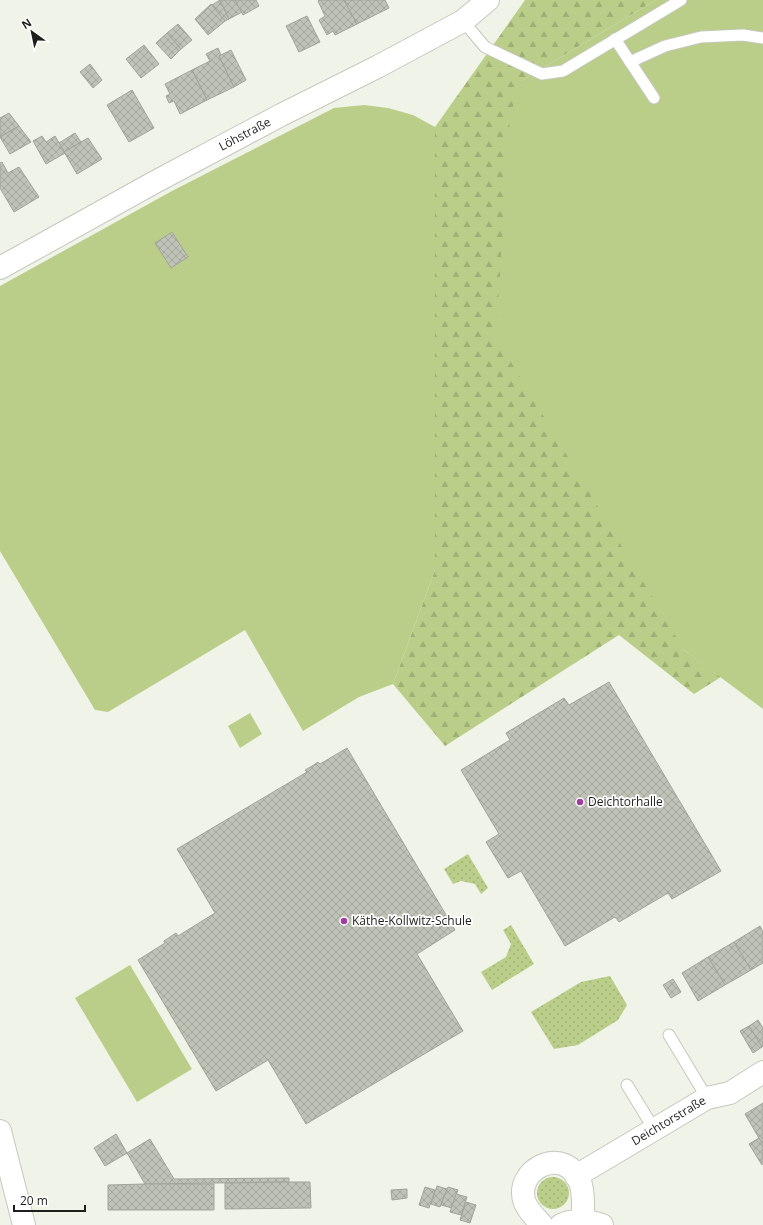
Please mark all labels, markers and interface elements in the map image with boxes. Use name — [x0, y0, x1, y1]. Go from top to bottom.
north arrow — [12, 12, 52, 52]
text: N — [18, 14, 34, 32]
street label: Löhstraße — [216, 113, 274, 155]
place label: Deichtorhalle — [588, 793, 663, 810]
marker: Deichtorhalle — [575, 797, 585, 807]
place label: Käthe-Kollwitz-Schule — [352, 912, 472, 929]
marker: Käthe-Kollwitz-Schule — [339, 916, 349, 926]
street label: Deichtorstraße — [628, 1091, 709, 1149]
scale bar — [14, 1187, 85, 1213]
text: 20 m — [20, 1192, 48, 1209]

